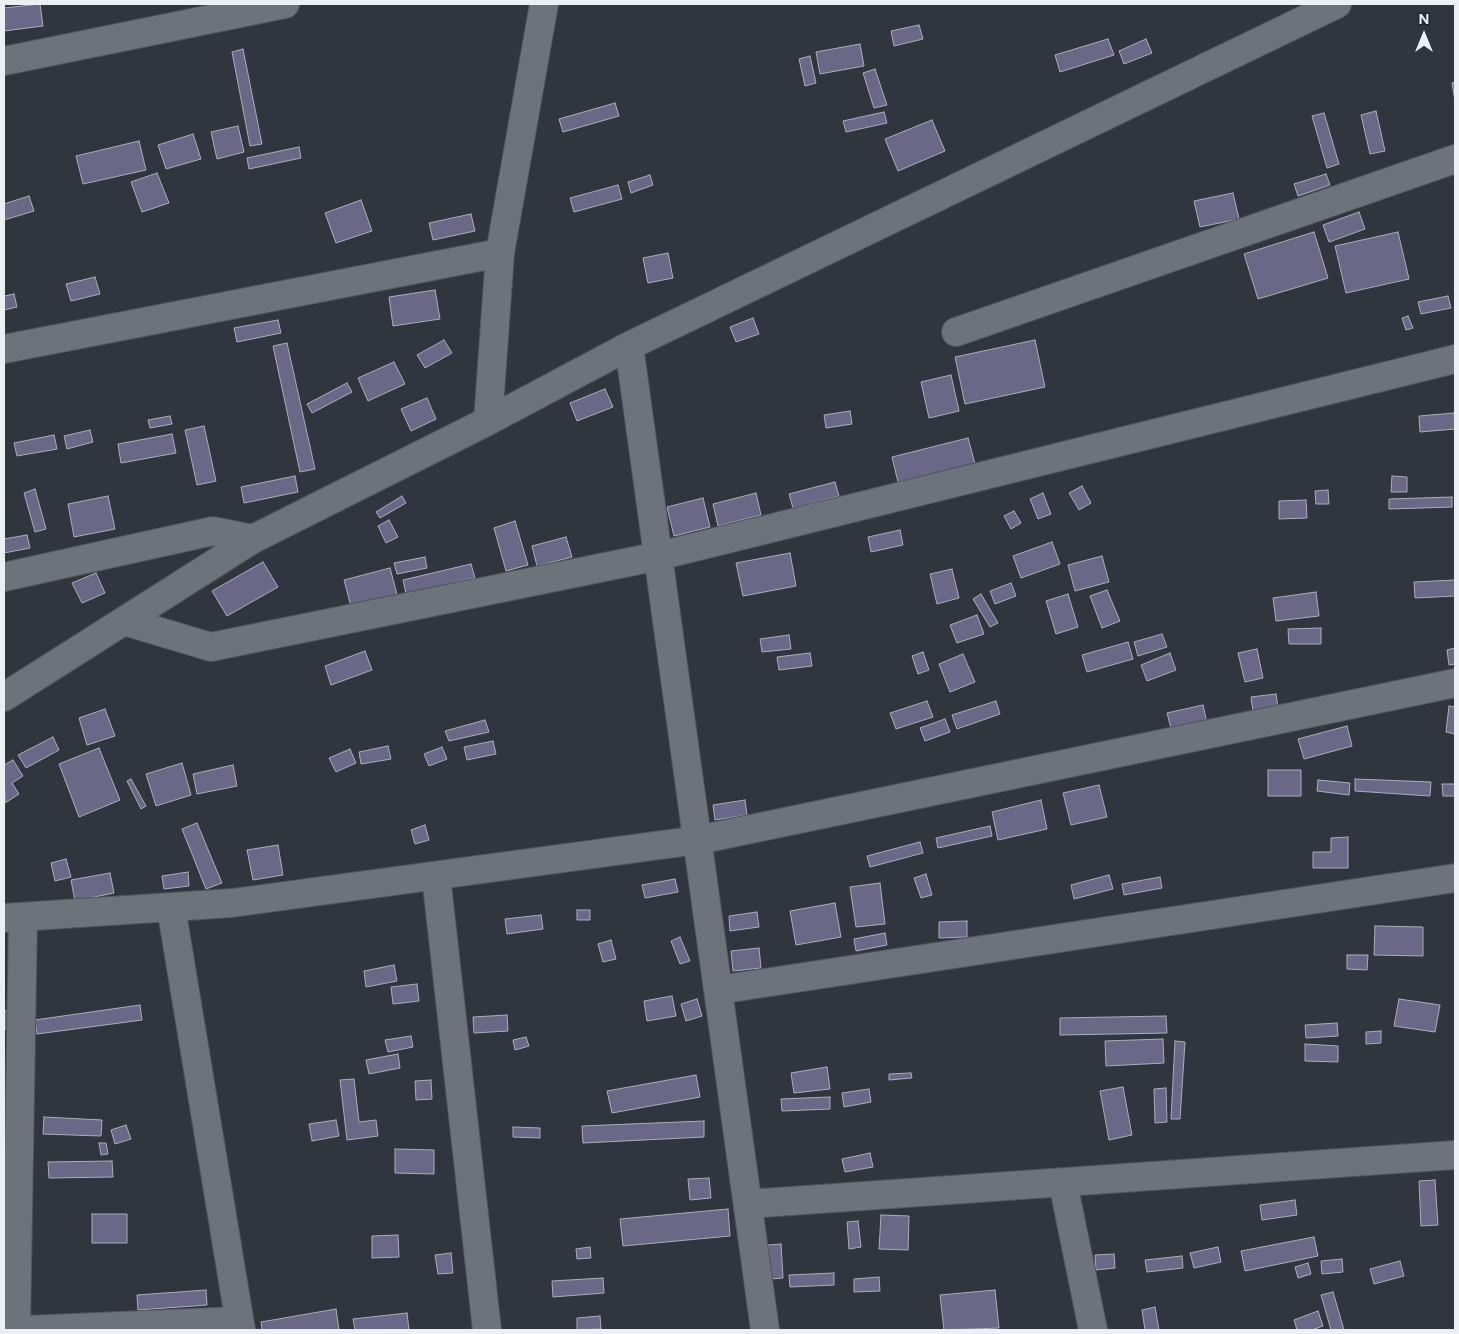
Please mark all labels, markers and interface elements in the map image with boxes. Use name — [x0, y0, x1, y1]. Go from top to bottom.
north arrow — [1399, 10, 1449, 60]
text: N — [1419, 11, 1429, 28]

